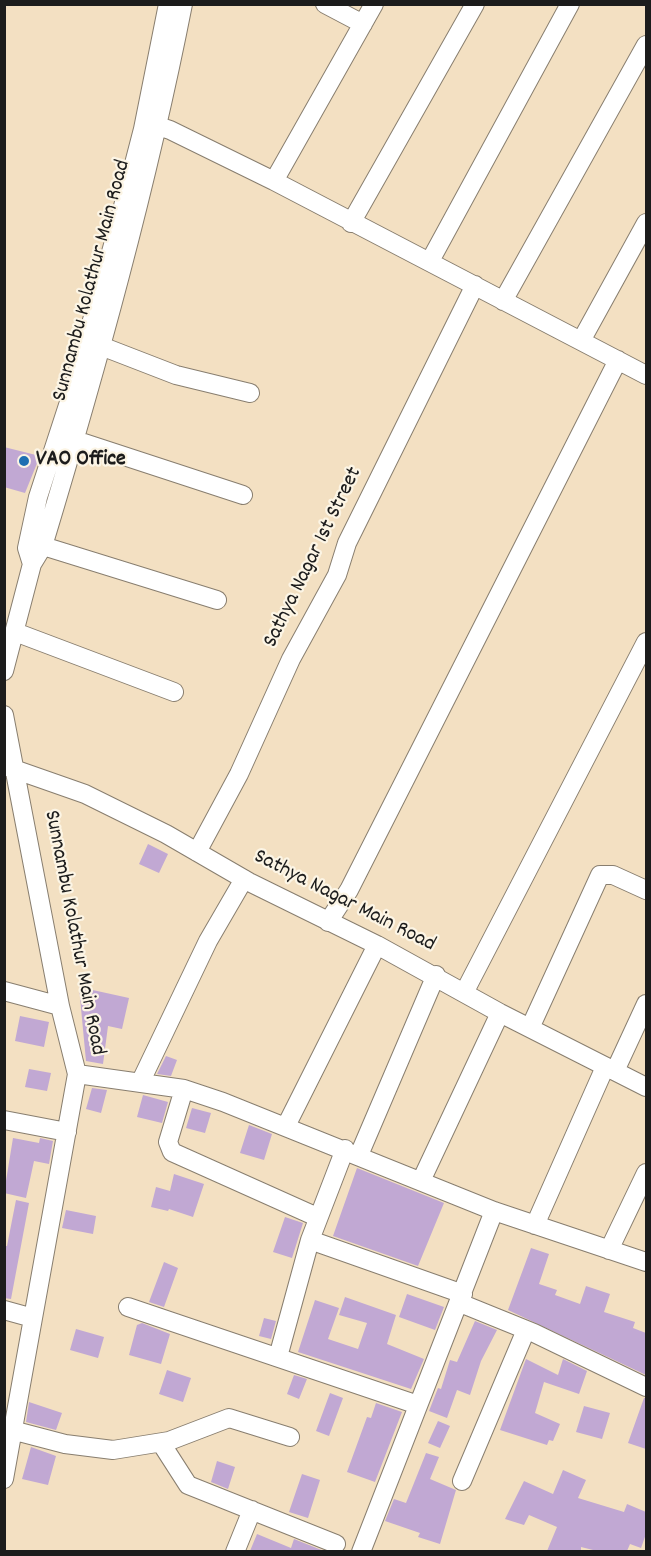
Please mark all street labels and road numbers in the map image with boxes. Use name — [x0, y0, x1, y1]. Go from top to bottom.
street label: Sunnambu Kolathur Main Road — [48, 157, 138, 405]
street label: Sathya Nagar 1st Street — [259, 463, 369, 653]
street label: Sunnambu Kolathur Main Road — [36, 808, 110, 1058]
street label: Sathya Nagar Main Road — [249, 845, 439, 959]

